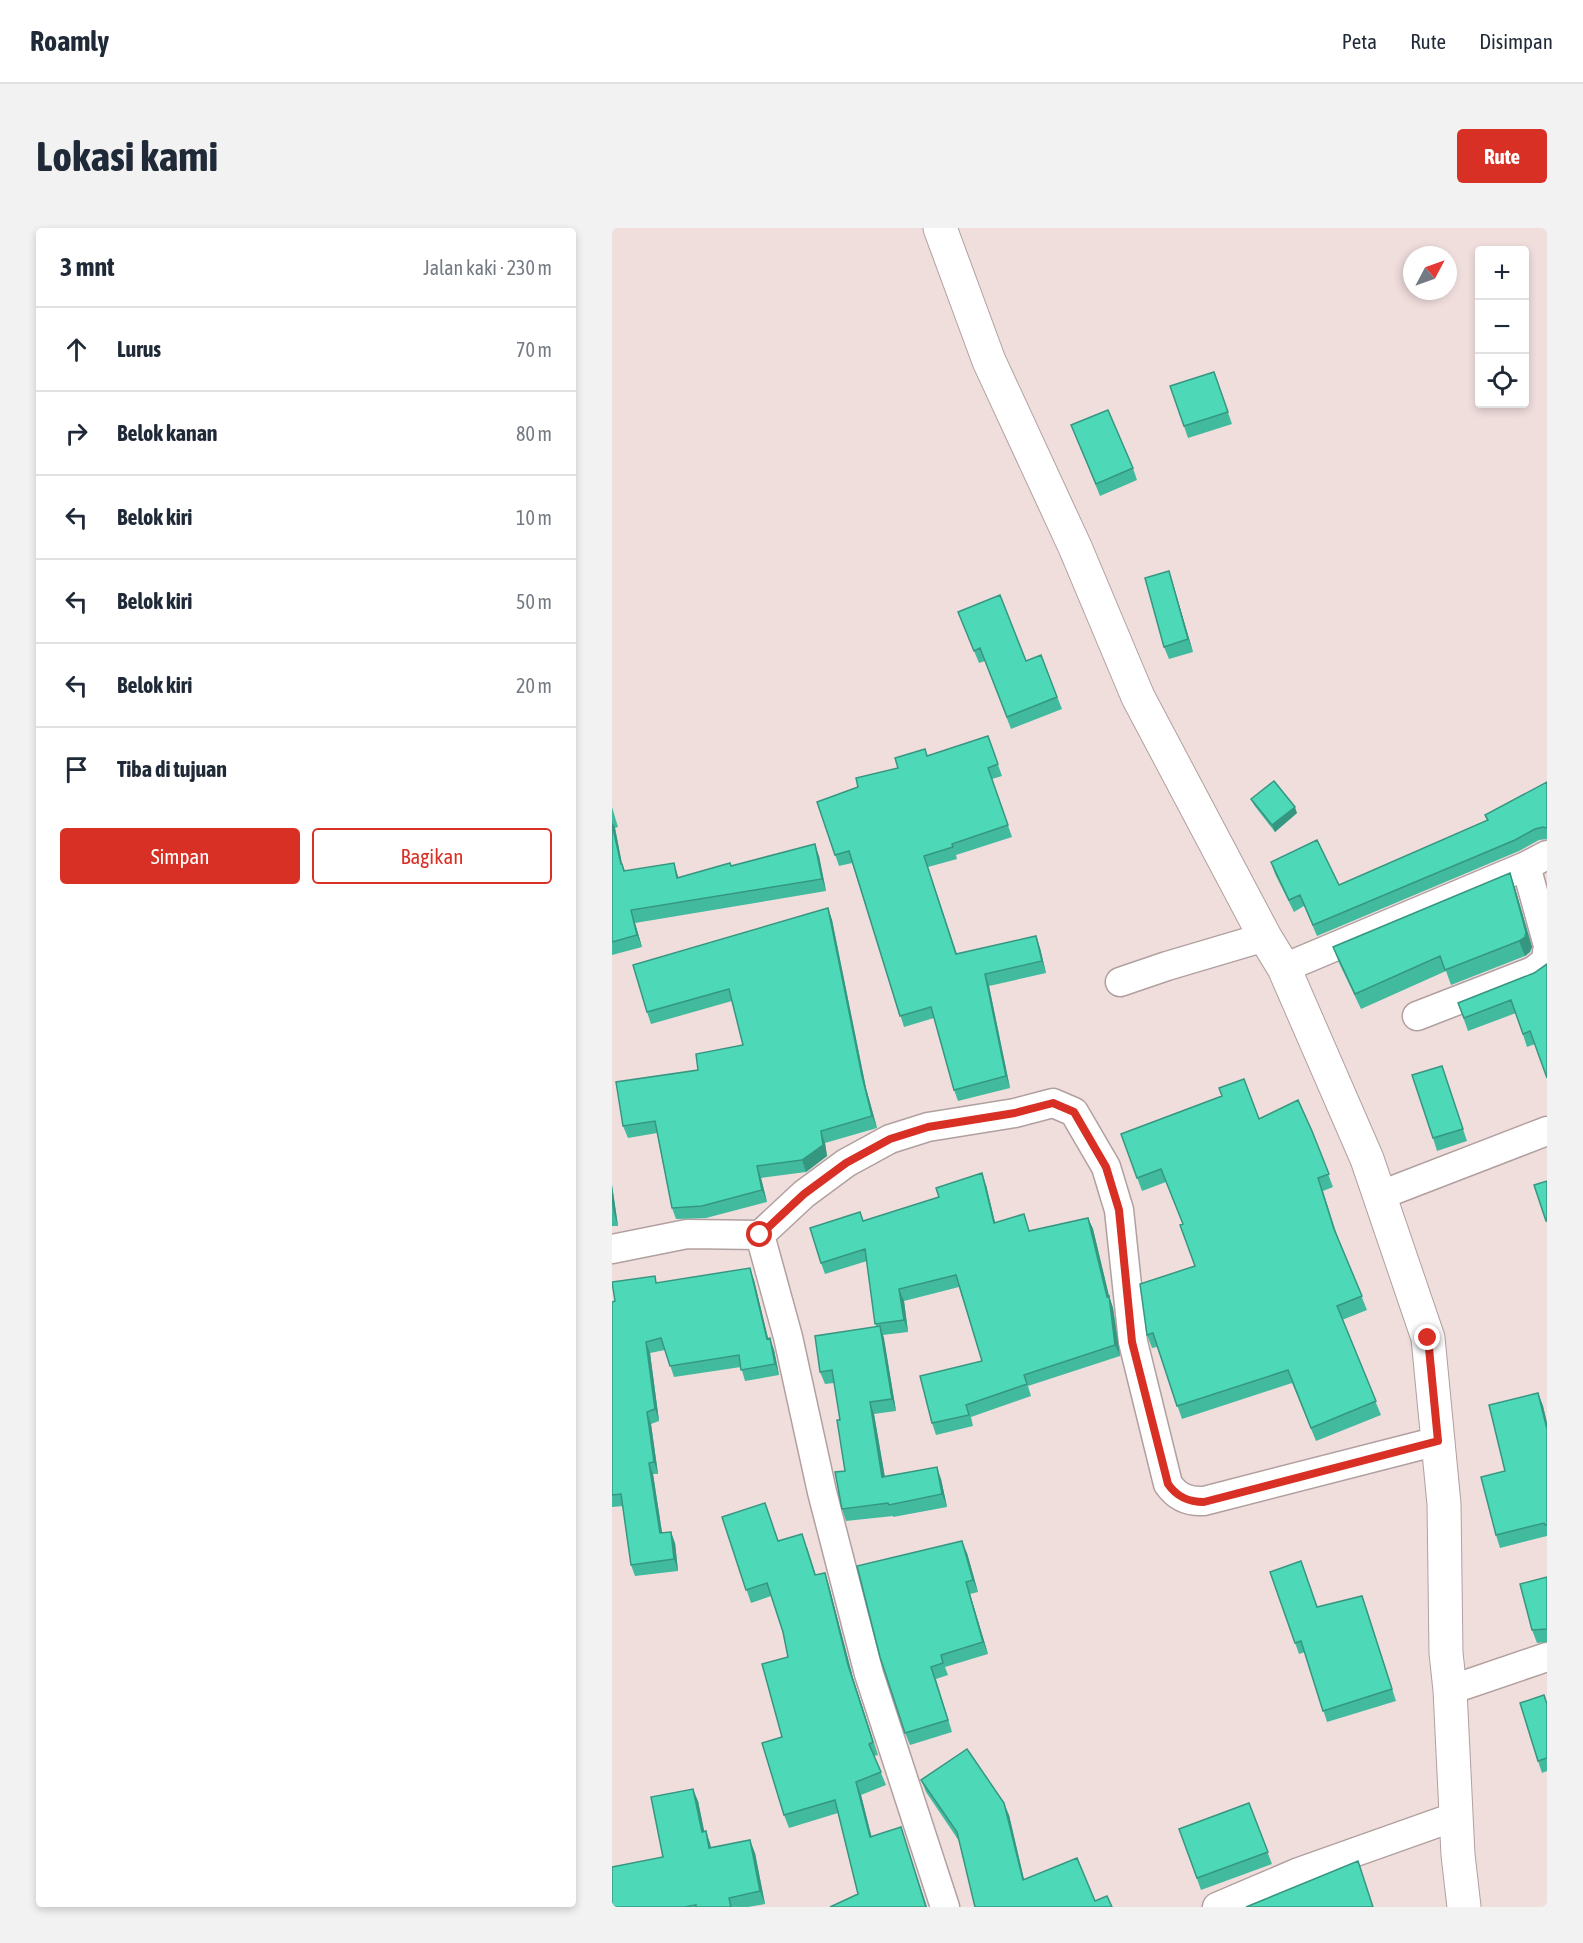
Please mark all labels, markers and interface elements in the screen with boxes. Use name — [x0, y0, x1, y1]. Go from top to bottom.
text: Roamly — [30, 25, 109, 57]
text: Peta — [1342, 29, 1377, 53]
text: Rute — [1410, 29, 1446, 53]
text: Disimpan — [1479, 29, 1553, 53]
button: Rute — [1457, 129, 1547, 183]
text: Lokasi kami — [36, 132, 218, 180]
north arrow — [1403, 246, 1457, 300]
map controls — [1475, 246, 1529, 408]
button: + — [1475, 246, 1529, 300]
text: 3 mnt — [60, 252, 115, 282]
text: Jalan kaki · 230 m — [423, 256, 552, 279]
button: − — [1475, 300, 1529, 354]
icon: ahead — [60, 333, 93, 366]
text: Lurus — [117, 336, 161, 362]
text: 70 m — [516, 338, 552, 361]
button: locate — [1475, 354, 1529, 408]
icon: right — [60, 417, 93, 450]
text: Belok kanan — [117, 420, 218, 446]
text: 80 m — [516, 422, 552, 445]
icon: left — [60, 501, 93, 534]
text: Belok kiri — [117, 504, 192, 530]
text: 10 m — [516, 506, 552, 529]
icon: left — [60, 585, 93, 618]
text: Belok kiri — [117, 588, 192, 614]
text: 50 m — [516, 590, 552, 613]
icon: left — [60, 669, 93, 702]
text: Belok kiri — [117, 672, 192, 698]
text: 20 m — [516, 674, 552, 697]
icon: arrive — [60, 753, 93, 786]
text: Tiba di tujuan — [117, 756, 227, 782]
button: Simpan — [60, 828, 300, 884]
button: Bagikan — [312, 828, 552, 884]
route start — [746, 1221, 772, 1247]
route end — [1414, 1324, 1440, 1350]

